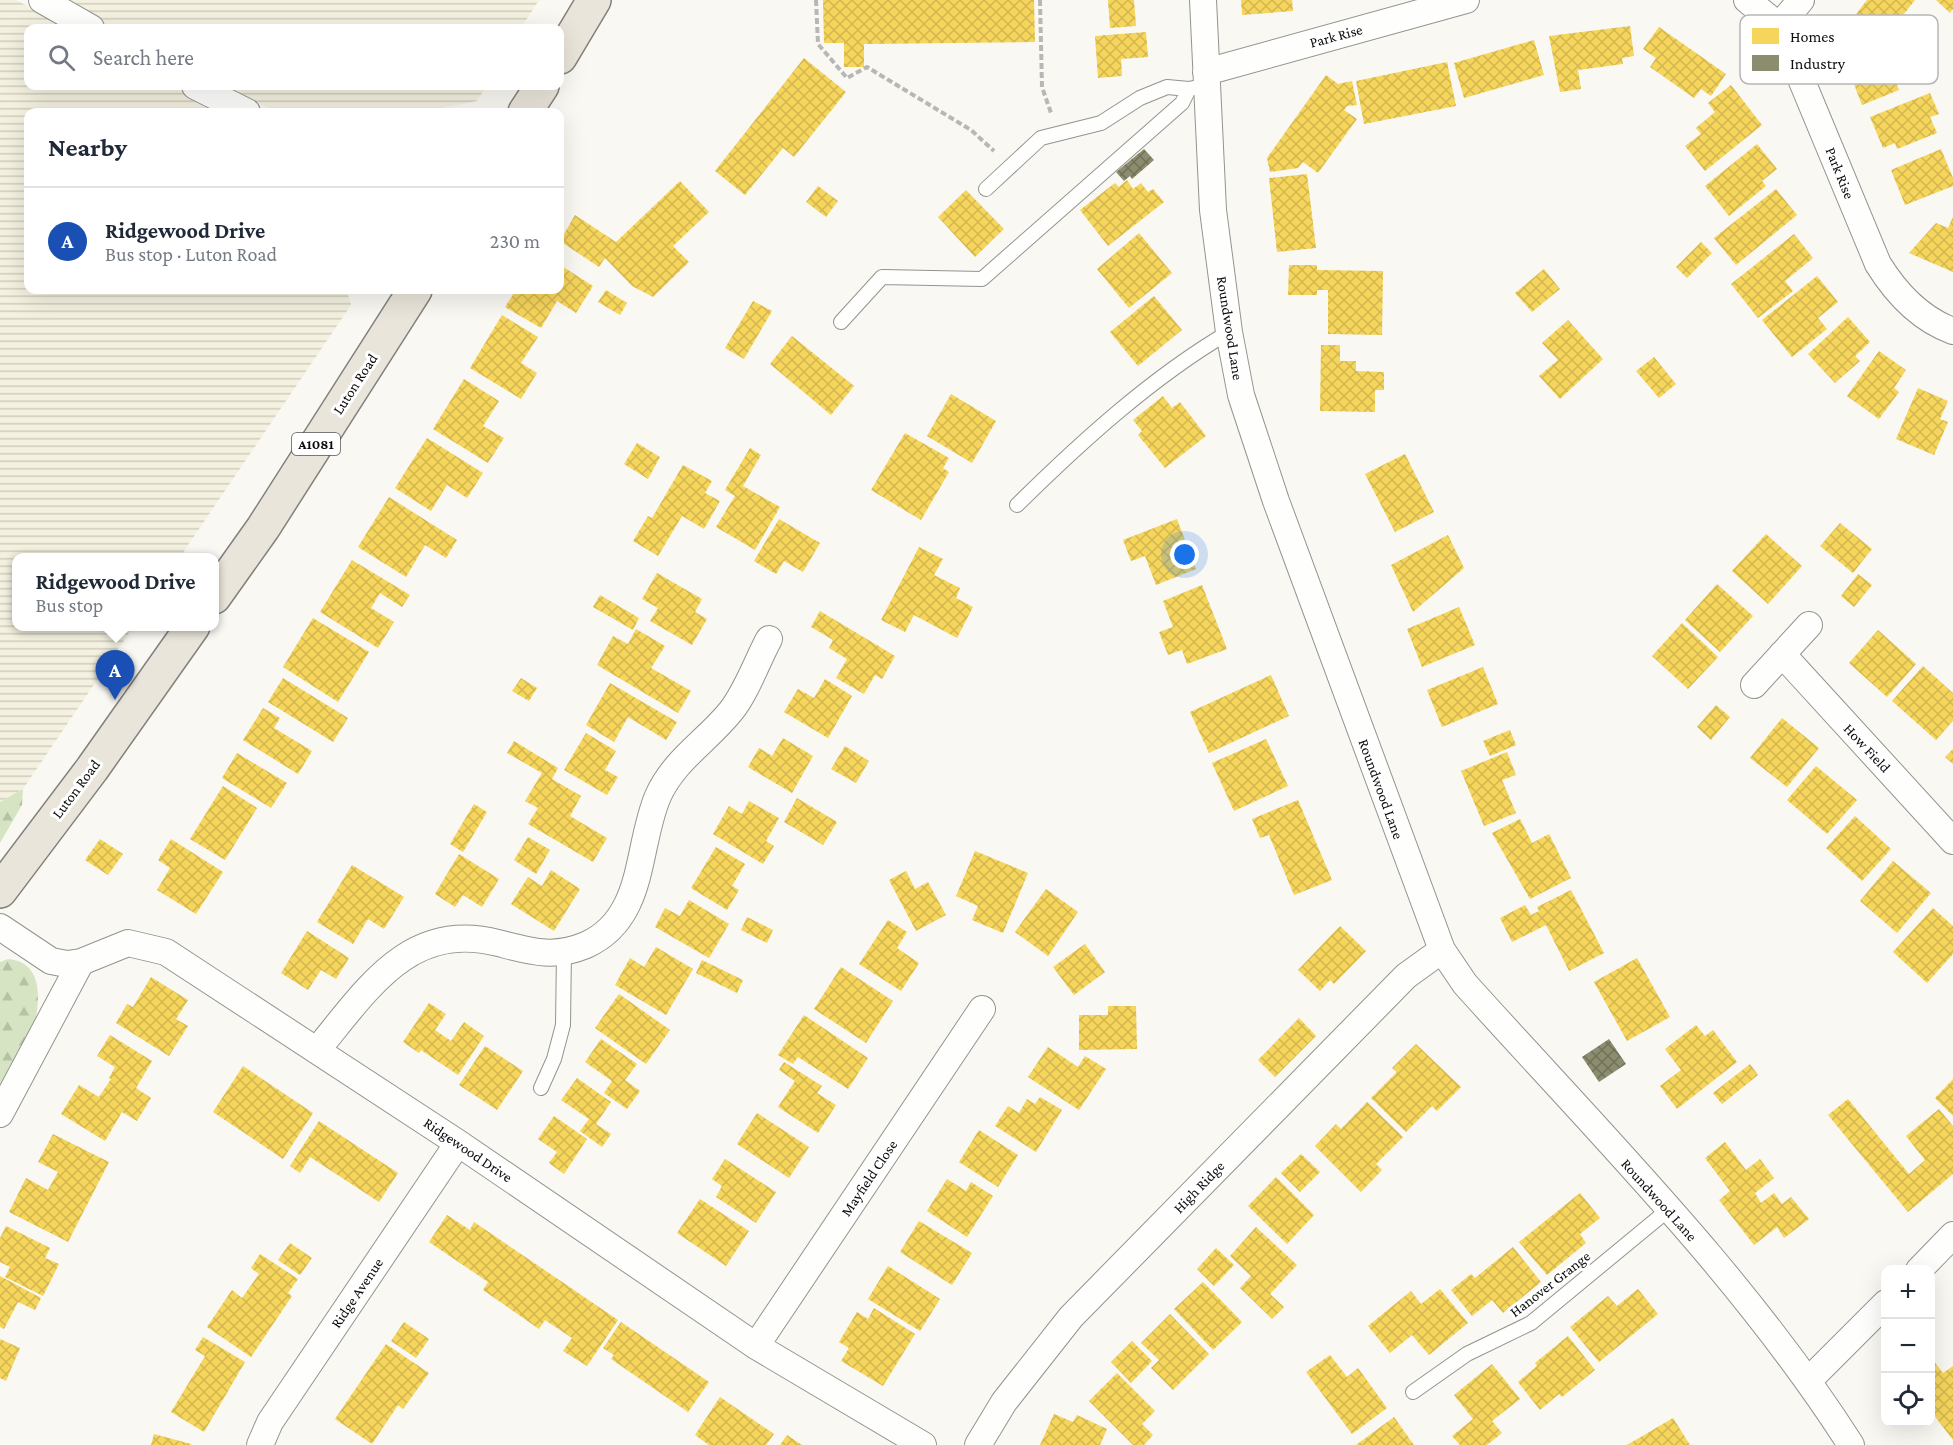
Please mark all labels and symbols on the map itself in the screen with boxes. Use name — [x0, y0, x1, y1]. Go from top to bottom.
legend — [1740, 15, 1938, 84]
street label: Park Rise — [1308, 21, 1365, 51]
text: Homes — [1790, 28, 1835, 45]
text: Industry — [1790, 55, 1846, 73]
street label: Park Rise — [1822, 145, 1858, 201]
street label: Roundwood Lane — [1214, 275, 1246, 382]
street label: Luton Road — [330, 351, 381, 417]
road number: A1081 — [292, 433, 340, 455]
your location — [1170, 540, 1199, 569]
pin: A — [96, 650, 134, 700]
street label: How Field — [1840, 720, 1894, 776]
street label: Roundwood Lane — [1356, 737, 1407, 841]
street label: Luton Road — [49, 757, 103, 821]
street label: Ridgewood Drive — [420, 1115, 515, 1186]
street label: Mayfield Close — [838, 1137, 901, 1220]
street label: Roundwood Lane — [1618, 1156, 1700, 1245]
street label: High Ridge — [1170, 1157, 1229, 1217]
street label: Hanover Grange — [1507, 1248, 1594, 1321]
street label: Ridge Avenue — [328, 1255, 387, 1332]

